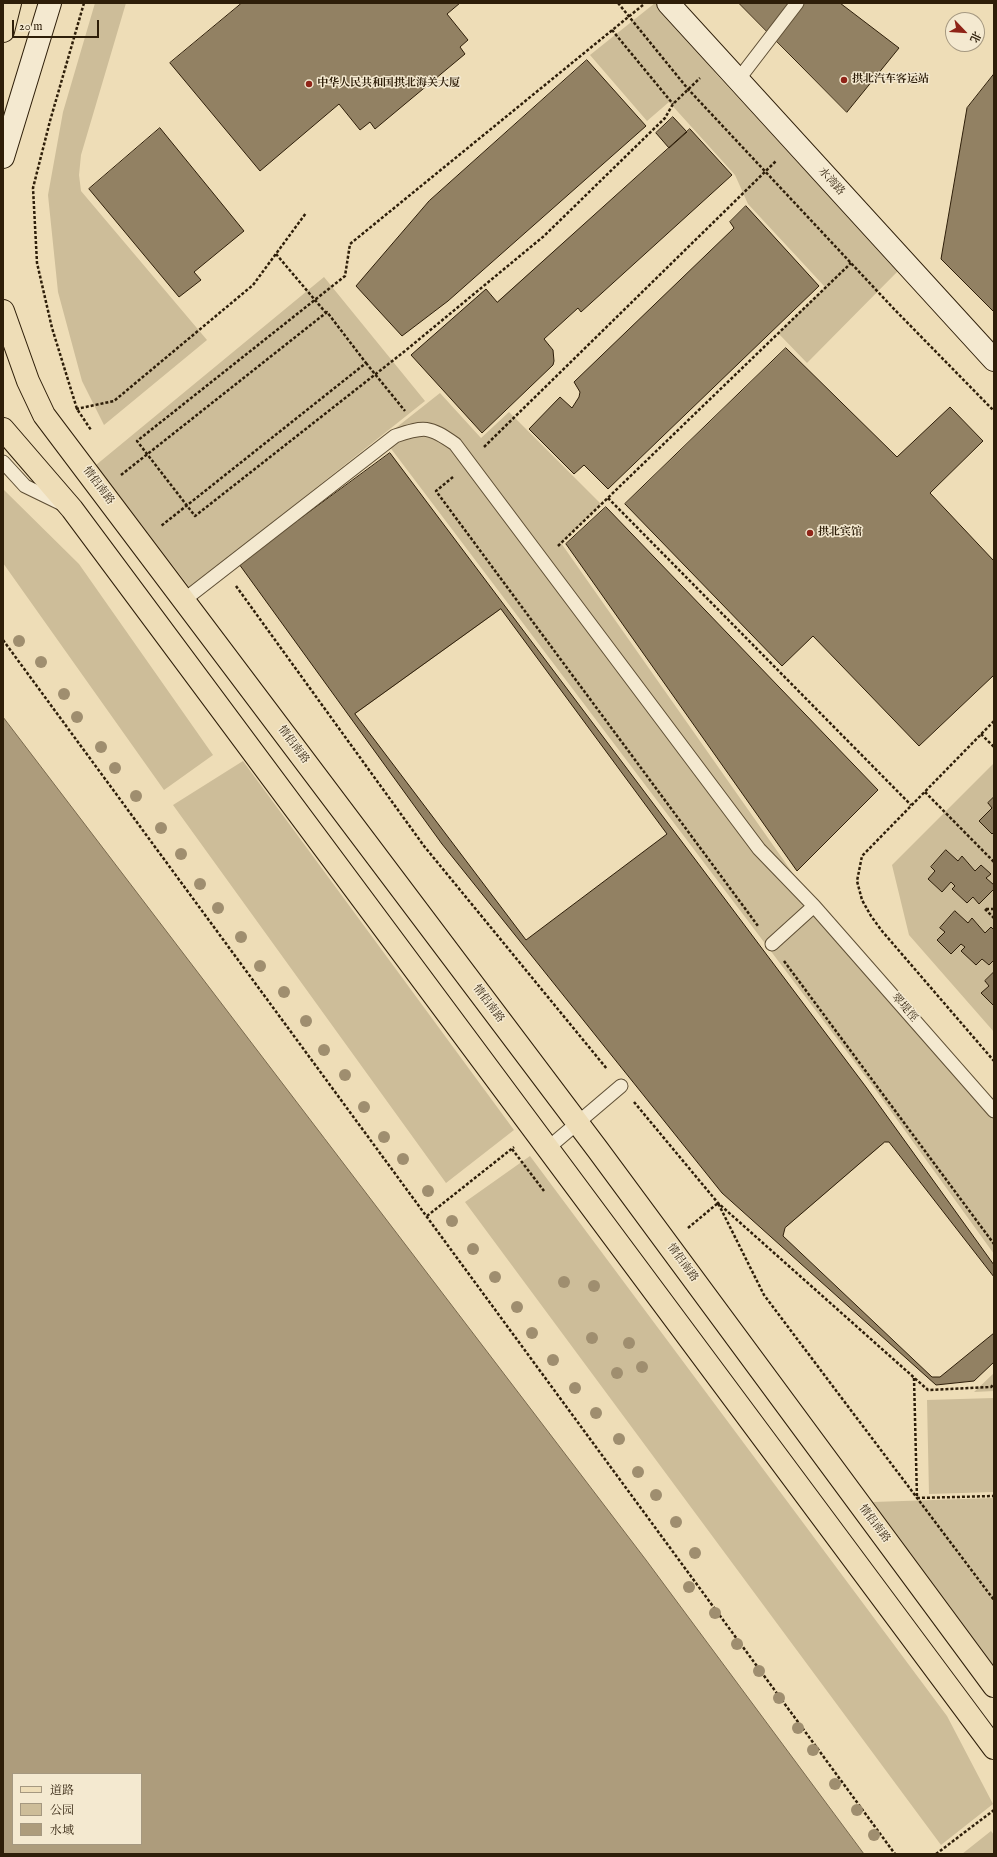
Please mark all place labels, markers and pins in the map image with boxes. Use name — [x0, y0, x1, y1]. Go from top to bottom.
place label: 拱北汽车客运站 — [852, 73, 929, 87]
marker: 拱北汽车客运站 — [839, 75, 849, 85]
place label: 中华人民共和国拱北海关大厦 — [317, 77, 460, 91]
marker: 中华人民共和国拱北海关大厦 — [304, 79, 314, 89]
place label: 拱北宾馆 — [818, 526, 862, 540]
marker: 拱北宾馆 — [805, 528, 815, 538]

